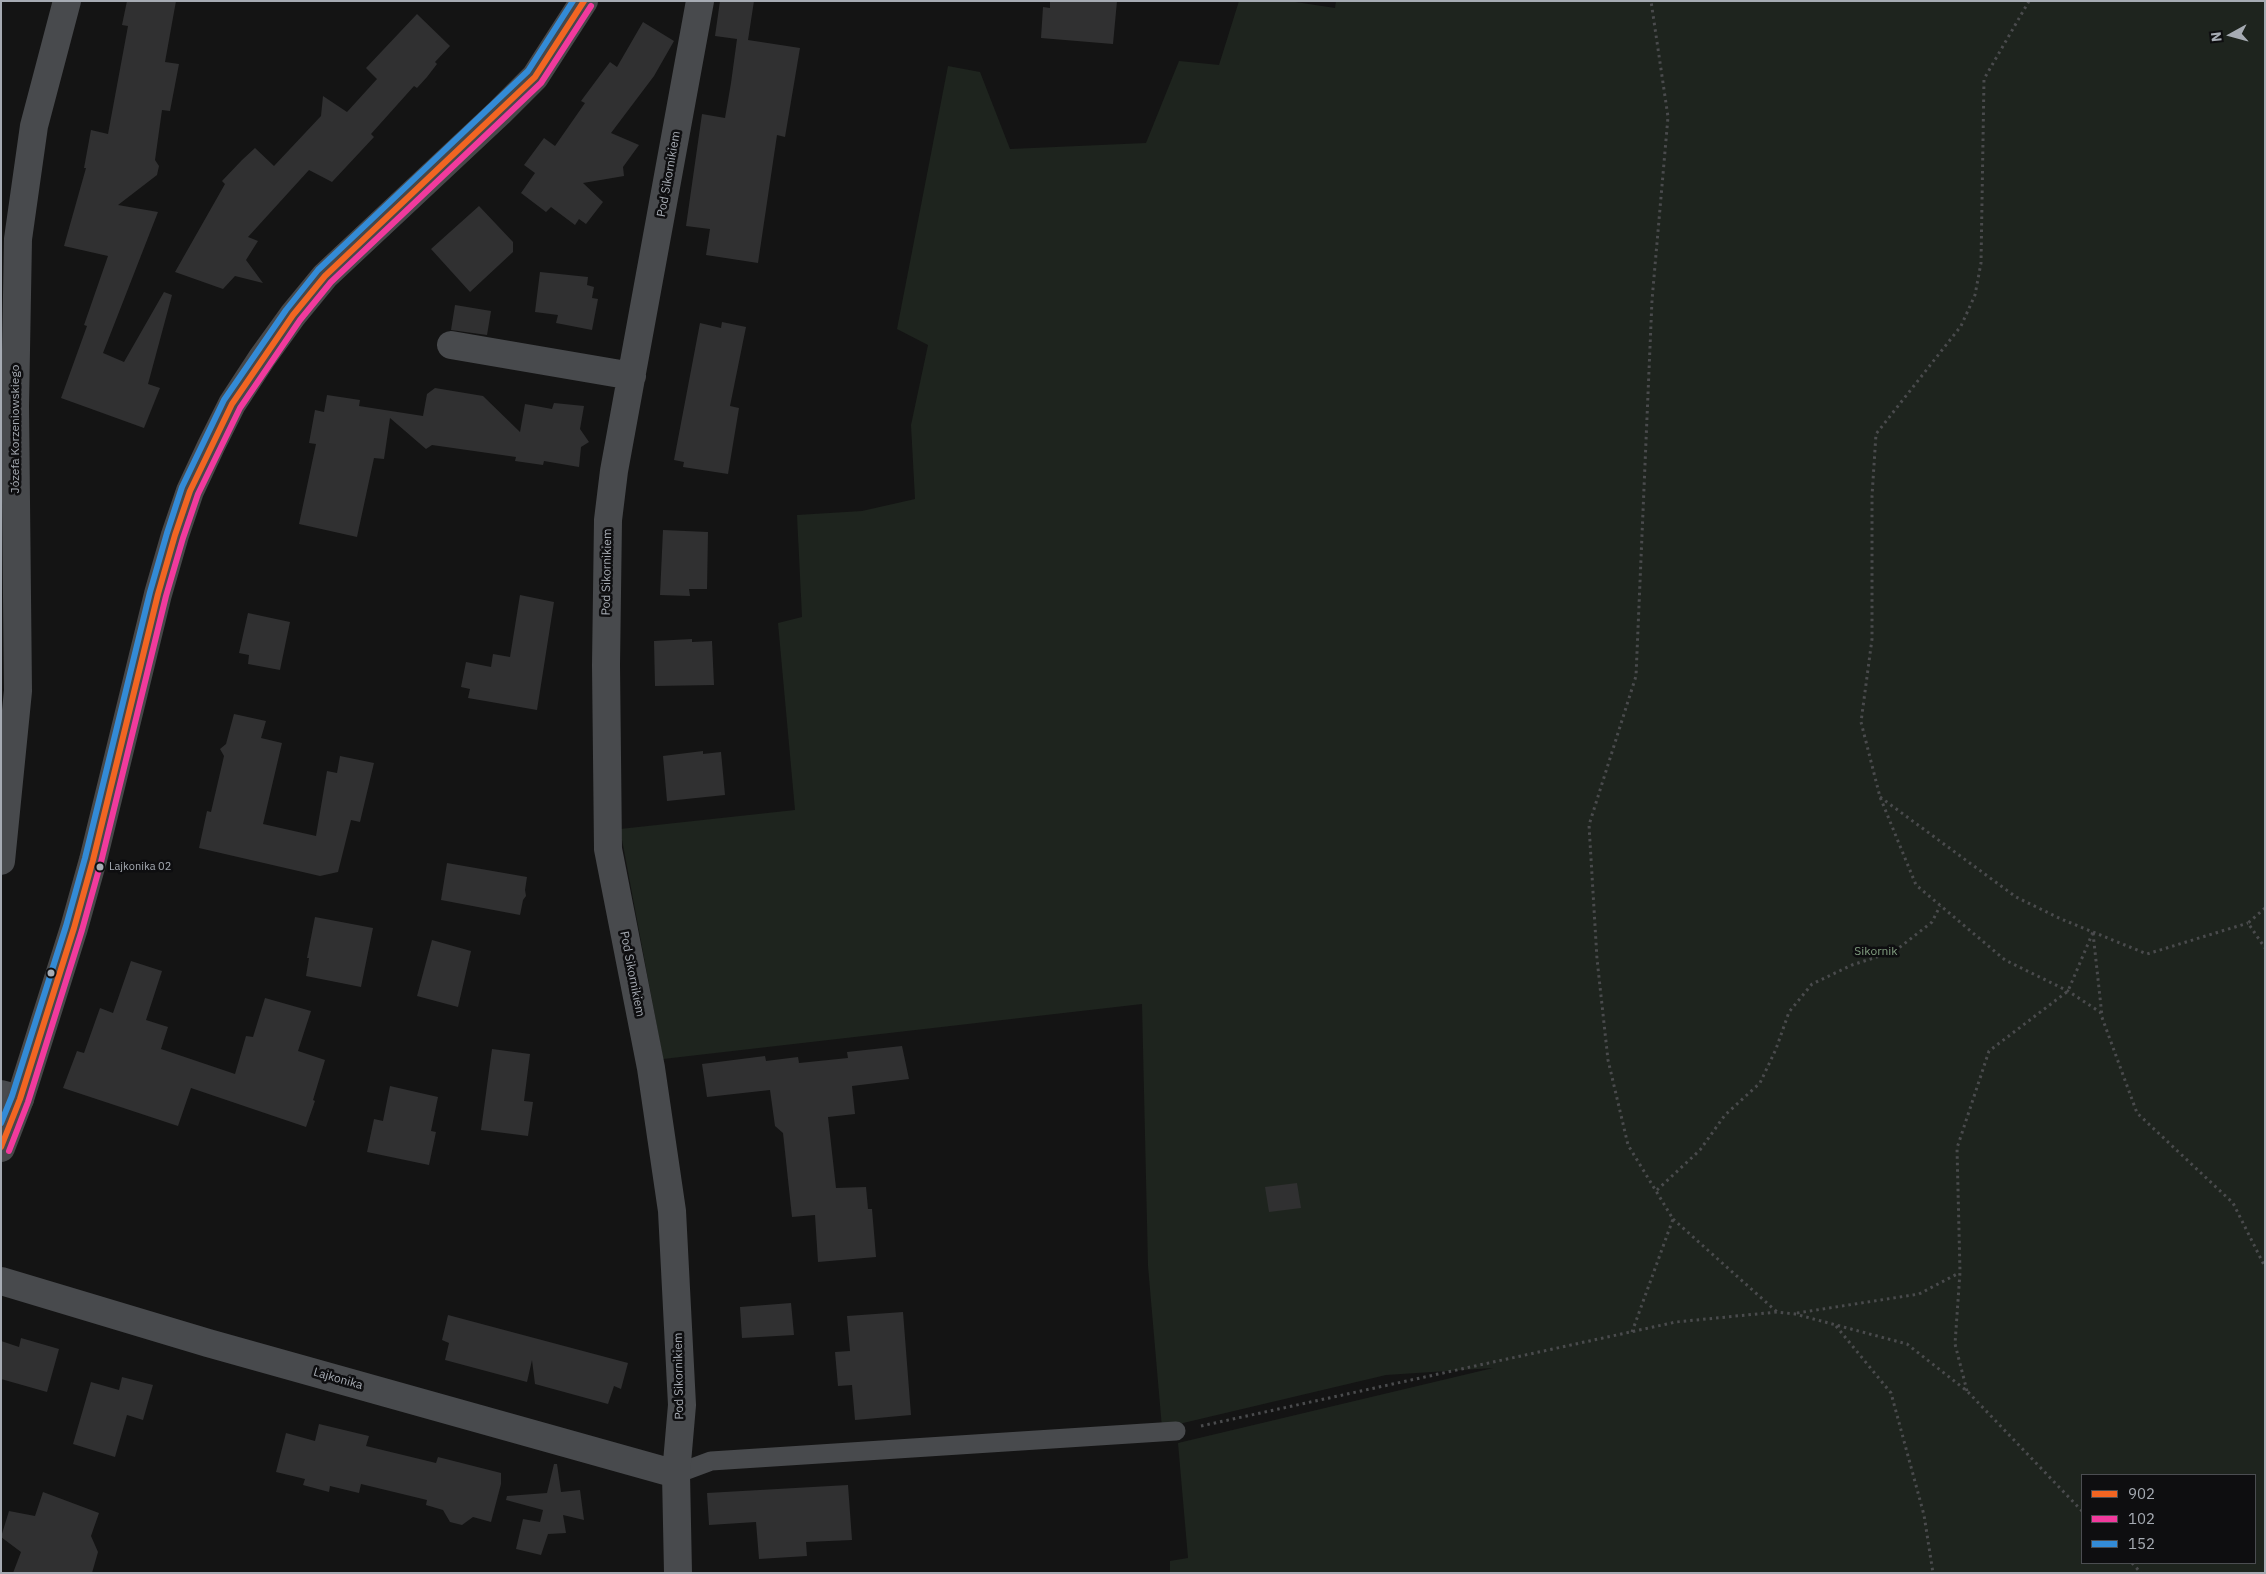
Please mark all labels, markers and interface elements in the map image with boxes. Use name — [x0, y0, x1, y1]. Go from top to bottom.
north arrow — [2206, 10, 2256, 60]
text: N — [2207, 31, 2226, 43]
street label: Pod Sikornikiem — [654, 130, 684, 218]
street label: Józefa Korzeniowskiego — [9, 365, 23, 493]
street label: Pod Sikornikiem — [599, 528, 615, 616]
place label: Lajkonika 02 — [109, 860, 171, 874]
marker: Lajkonika 02 — [95, 862, 105, 872]
street label: Pod Sikornikiem — [617, 930, 647, 1018]
park label: Sikornik — [1854, 945, 1898, 959]
unlabelled marker — [46, 968, 56, 978]
street label: Pod Sikornikiem — [671, 1332, 687, 1420]
street label: Lajkonika — [312, 1365, 364, 1393]
legend — [2081, 1474, 2256, 1564]
text: 902 — [2128, 1484, 2155, 1503]
text: 102 — [2128, 1509, 2155, 1528]
text: 152 — [2128, 1534, 2155, 1553]

